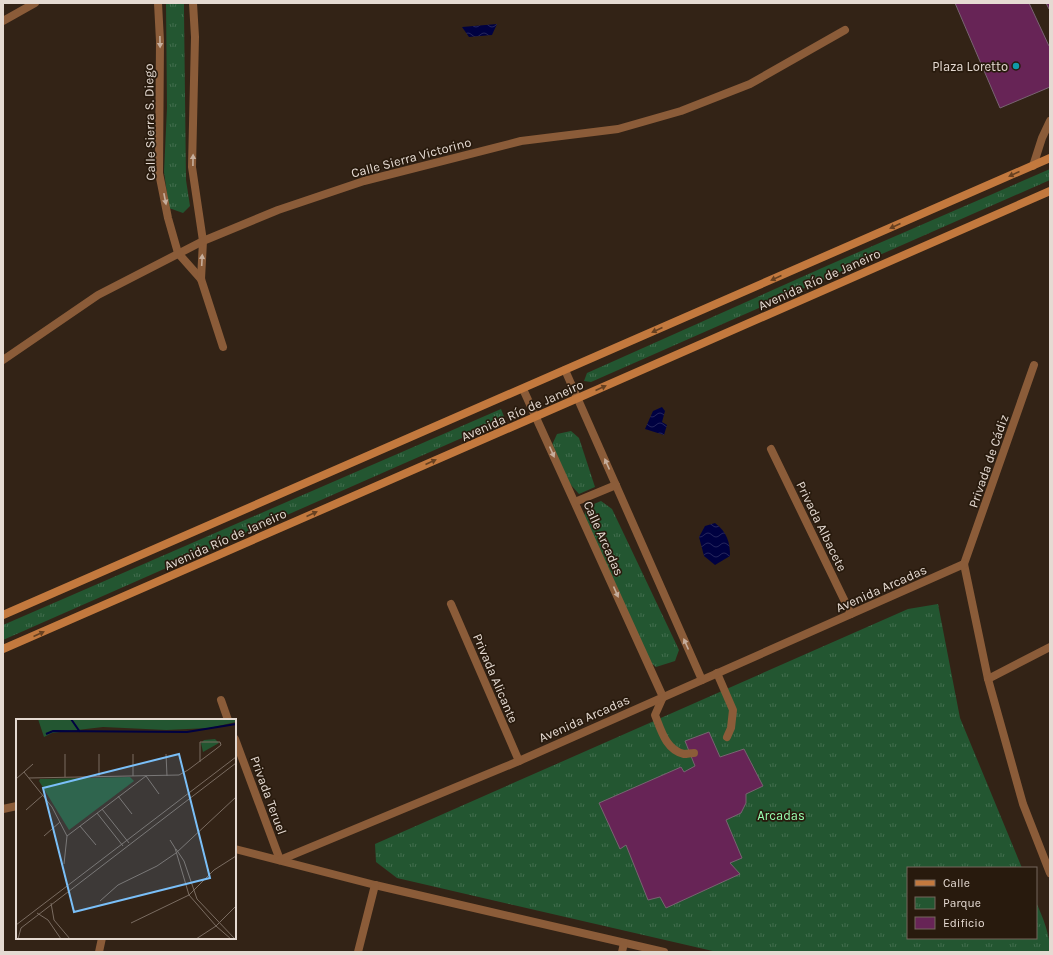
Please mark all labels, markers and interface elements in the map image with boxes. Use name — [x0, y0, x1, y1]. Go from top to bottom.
one-way arrow — [157, 36, 163, 49]
place label: Plaza Loretto — [932, 59, 1008, 74]
marker: Plaza Loretto — [1011, 61, 1021, 71]
street label: Calle Sierra S. Diego — [141, 63, 158, 181]
street label: Calle Sierra Victorino — [349, 134, 473, 181]
one-way arrow — [189, 154, 196, 166]
one-way arrow — [1009, 171, 1020, 177]
one-way arrow — [162, 193, 168, 206]
one-way arrow — [890, 223, 901, 229]
street label: Avenida Río de Janeiro — [756, 246, 883, 313]
one-way arrow — [199, 254, 206, 266]
one-way arrow — [770, 275, 782, 281]
one-way arrow — [651, 327, 663, 333]
street label: Avenida Río de Janeiro — [459, 377, 586, 444]
one-way arrow — [596, 385, 607, 391]
street label: Privada de Cádiz — [965, 413, 1011, 510]
one-way arrow — [549, 446, 555, 457]
one-way arrow — [425, 459, 436, 465]
one-way arrow — [604, 459, 610, 470]
street label: Privada Albacete — [793, 479, 850, 574]
street label: Calle Arcadas — [580, 499, 627, 578]
street label: Avenida Río de Janeiro — [162, 506, 289, 573]
one-way arrow — [306, 511, 318, 517]
street label: Avenida Arcadas — [833, 562, 929, 615]
one-way arrow — [613, 586, 619, 598]
one-way arrow — [33, 631, 44, 637]
street label: Privada Alicante — [470, 631, 521, 725]
one-way arrow — [683, 638, 689, 650]
street label: Avenida Arcadas — [536, 692, 632, 745]
inset map — [16, 719, 236, 939]
street label: Privada Teruel — [247, 754, 290, 836]
park label: Arcadas — [757, 808, 805, 823]
legend — [907, 867, 1037, 939]
text: Calle — [943, 876, 970, 890]
text: Parque — [943, 896, 981, 910]
text: Edificio — [943, 916, 984, 930]

